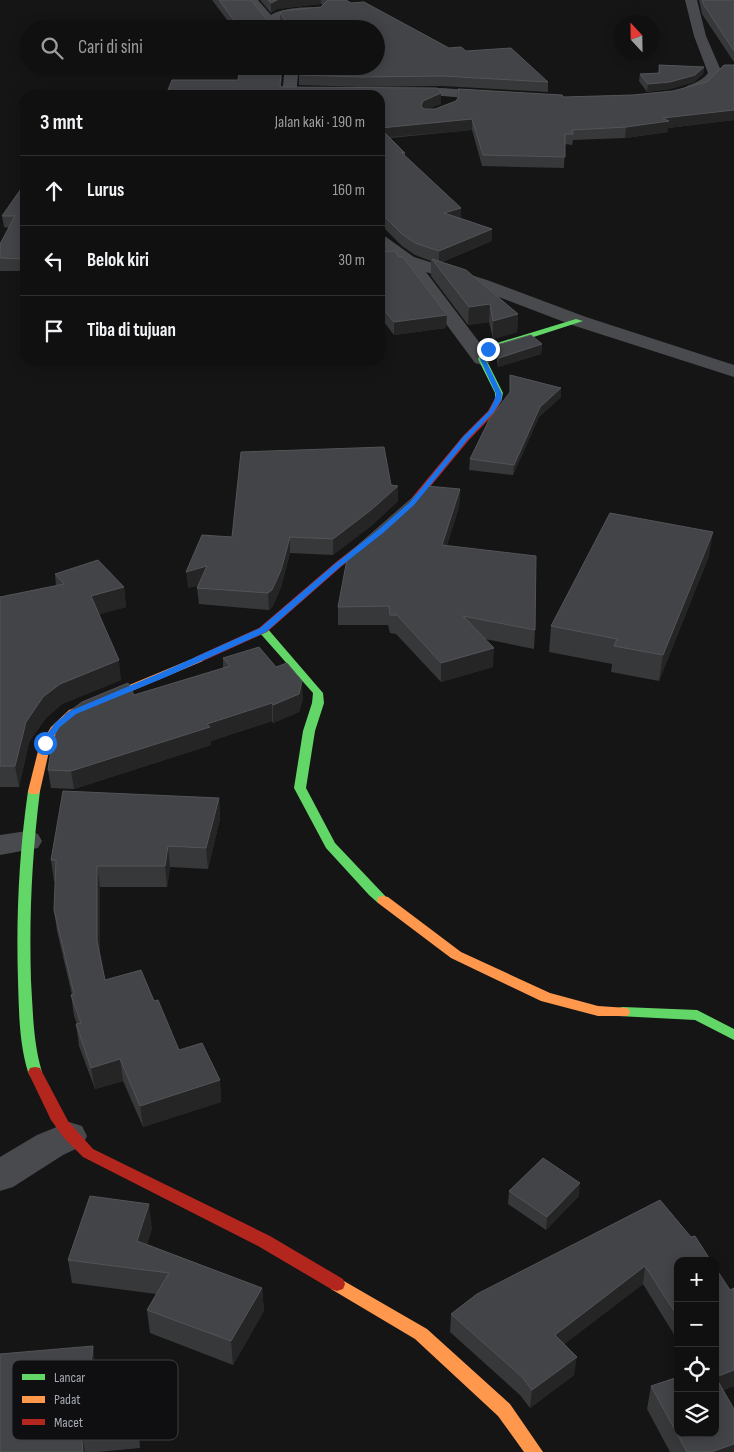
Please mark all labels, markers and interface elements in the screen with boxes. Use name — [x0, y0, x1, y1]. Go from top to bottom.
north arrow — [614, 15, 659, 60]
search box — [20, 20, 385, 75]
icon: search — [38, 34, 66, 62]
text: Cari di sini — [78, 36, 143, 59]
text: 3 mnt — [40, 110, 83, 135]
text: Jalan kaki · 190 m — [275, 113, 365, 132]
icon: ahead — [40, 177, 68, 205]
text: Lurus — [87, 179, 124, 202]
text: 160 m — [332, 181, 365, 200]
icon: left — [40, 247, 68, 275]
text: Belok kiri — [87, 249, 149, 272]
text: 30 m — [338, 251, 365, 270]
icon: arrive — [40, 317, 68, 345]
text: Tiba di tujuan — [87, 319, 176, 342]
route end — [477, 338, 500, 361]
route start — [34, 732, 57, 755]
map controls — [674, 1257, 719, 1437]
button: + — [674, 1257, 719, 1302]
button: − — [674, 1302, 719, 1347]
button: locate — [674, 1347, 719, 1392]
legend — [12, 1360, 178, 1440]
text: Lancar — [54, 1369, 85, 1386]
text: Padat — [54, 1391, 81, 1408]
button: layers — [674, 1392, 719, 1437]
text: Macet — [54, 1414, 83, 1431]

